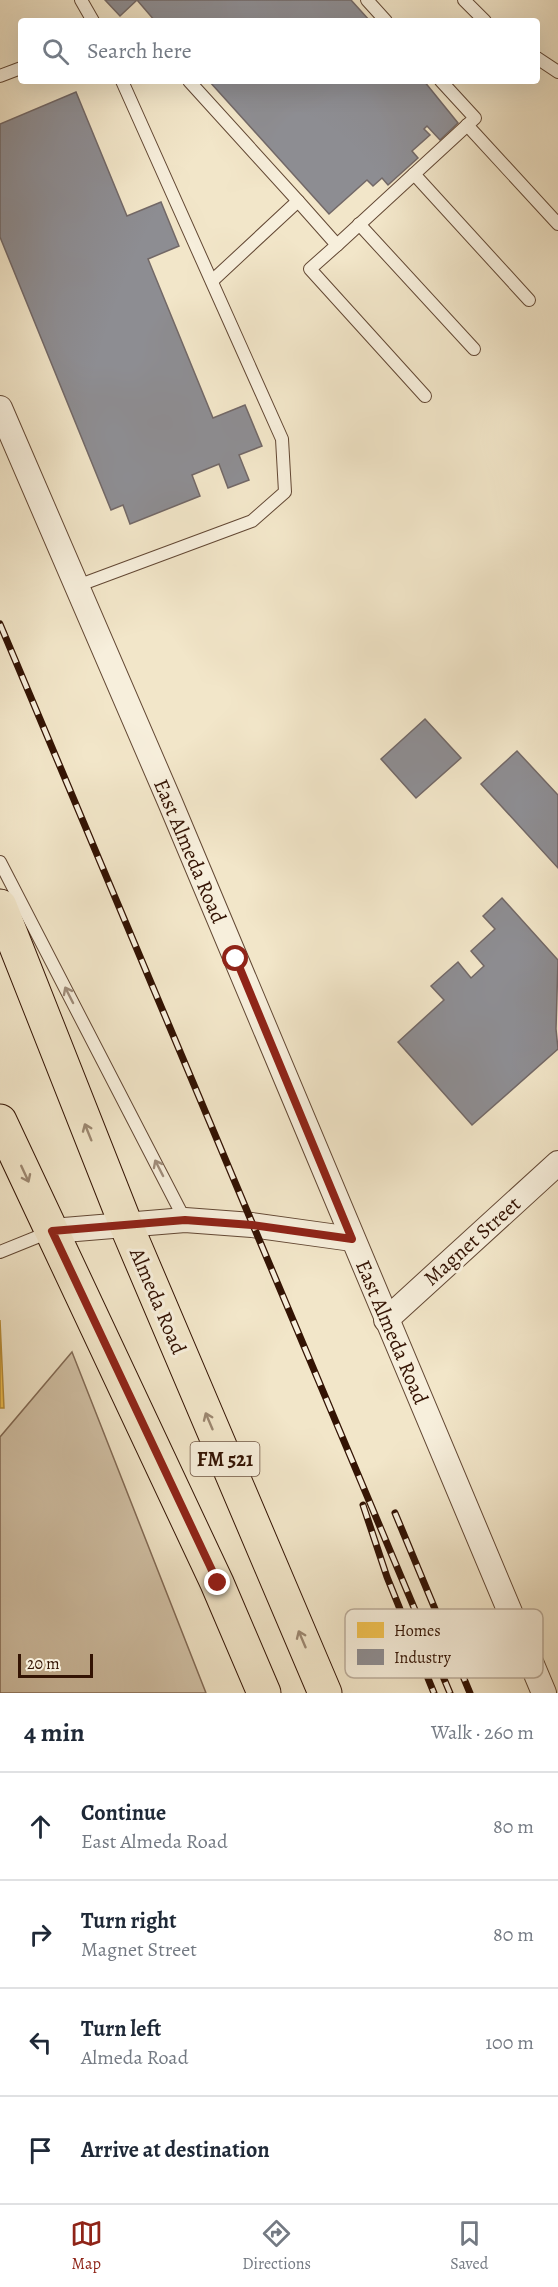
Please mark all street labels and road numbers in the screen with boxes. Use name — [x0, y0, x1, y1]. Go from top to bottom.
street label: East Almeda Road — [147, 775, 233, 928]
street label: Magnet Street — [417, 1190, 527, 1292]
street label: Almeda Road — [123, 1243, 193, 1359]
street label: East Almeda Road — [349, 1256, 435, 1409]
road number: FM 521 — [190, 1442, 260, 1476]

